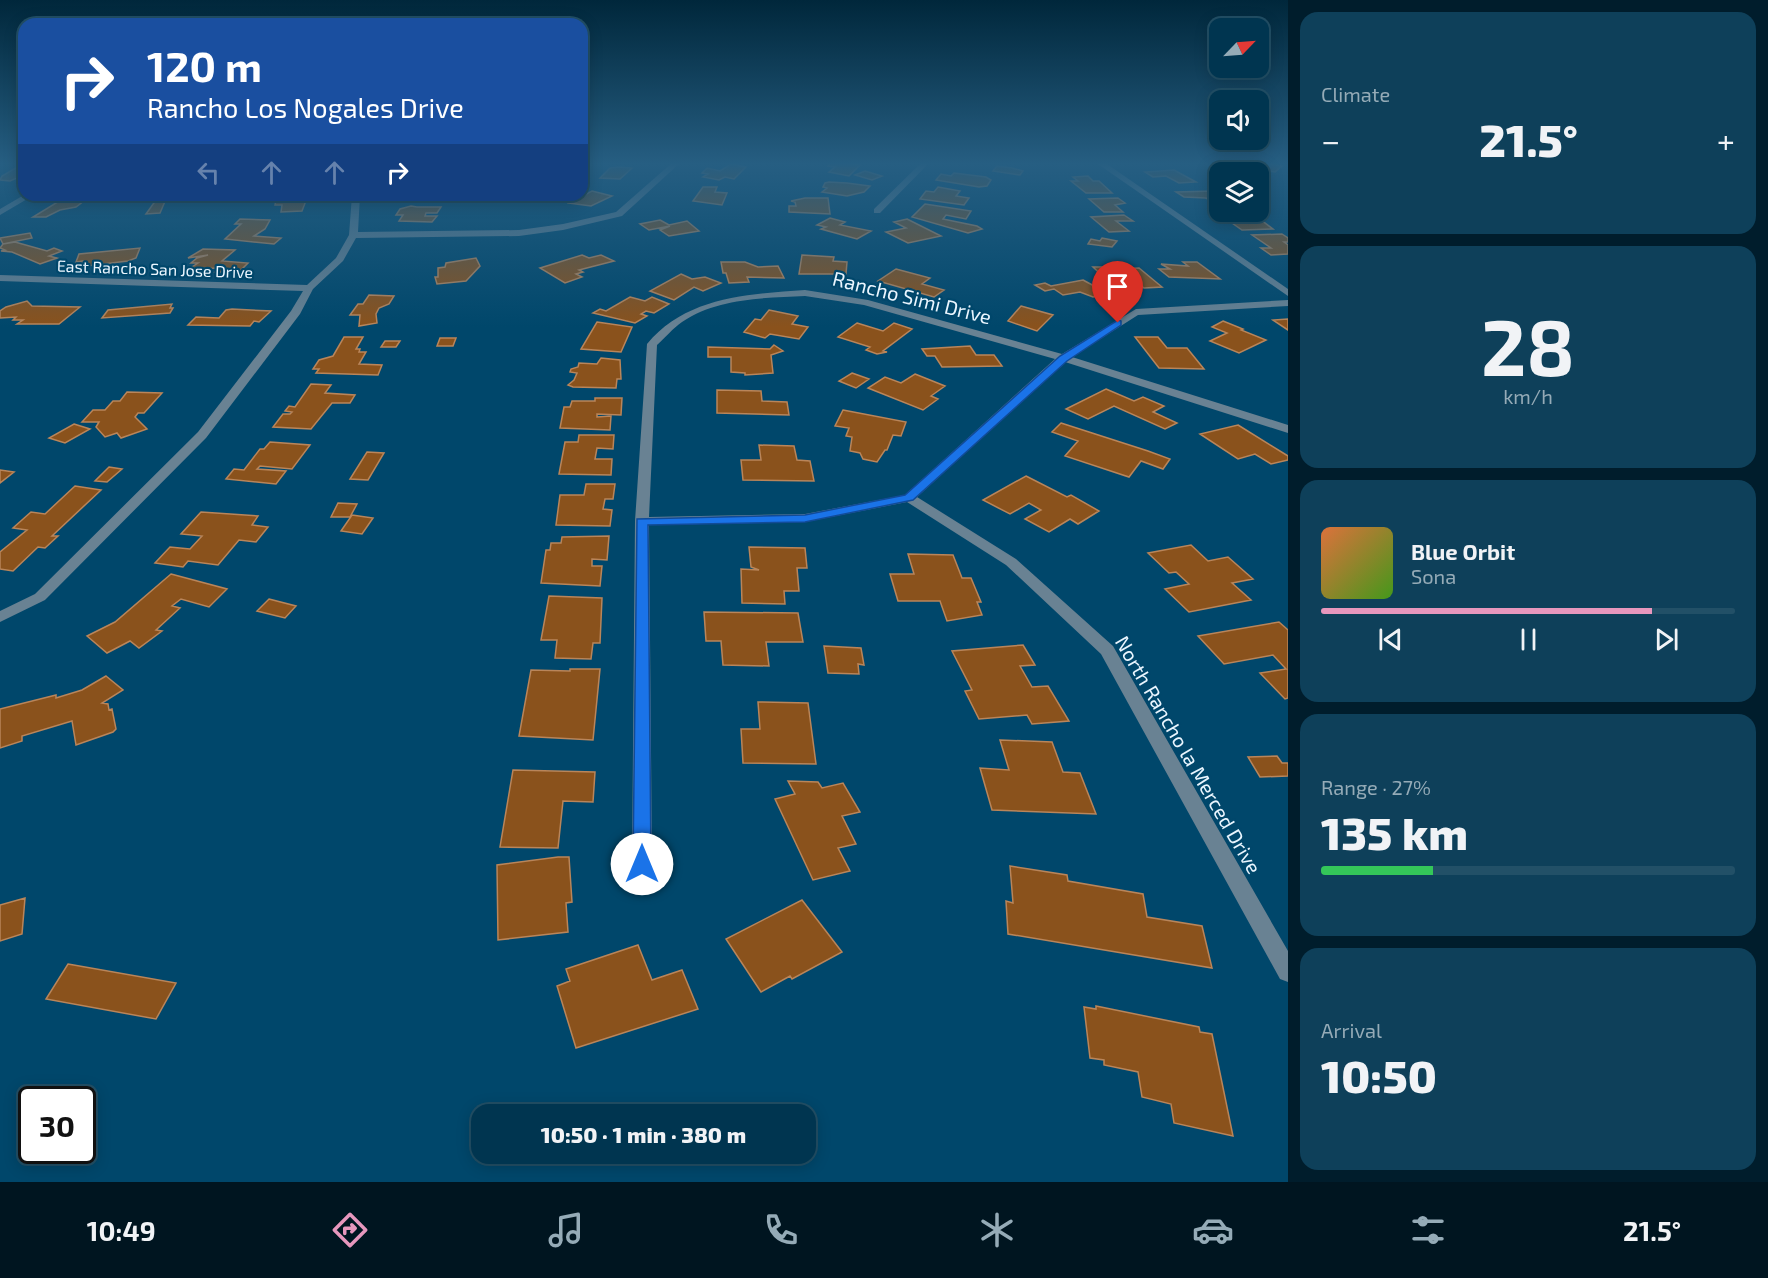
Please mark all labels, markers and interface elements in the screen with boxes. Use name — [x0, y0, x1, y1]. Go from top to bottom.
north arrow — [1209, 18, 1269, 78]
map controls — [1209, 18, 1269, 222]
text: 120 m — [147, 40, 262, 90]
icon: right — [48, 42, 126, 120]
text: Climate — [1321, 82, 1390, 106]
button: sound — [1209, 90, 1269, 150]
text: Rancho Los Nogales Drive — [147, 91, 464, 123]
text: 21.5° — [1479, 112, 1578, 166]
text: − — [1321, 120, 1340, 160]
text: + — [1717, 120, 1735, 160]
icon: left — [192, 156, 225, 189]
icon: ahead — [255, 156, 288, 189]
icon: ahead — [318, 156, 351, 189]
icon: right — [381, 156, 414, 189]
button: layers — [1209, 162, 1269, 222]
street label: East Rancho San Jose Drive — [57, 256, 253, 281]
pin — [1092, 261, 1143, 323]
street label: Rancho Simi Drive — [830, 266, 994, 328]
icon: arrive — [1101, 270, 1134, 303]
text: 28 — [1481, 298, 1575, 392]
text: km/h — [1503, 384, 1553, 408]
text: Blue Orbit — [1411, 538, 1515, 564]
text: Sona — [1411, 564, 1456, 588]
icon: previous — [1374, 623, 1407, 656]
icon: pause — [1512, 623, 1545, 656]
icon: next — [1650, 623, 1683, 656]
street label: North Rancho la Merced Drive — [1111, 631, 1267, 878]
text: Range · 27% — [1321, 775, 1431, 799]
text: 135 km — [1321, 805, 1468, 859]
position arrow — [610, 832, 674, 896]
text: Arrival — [1321, 1018, 1382, 1042]
text: 10:50 — [1321, 1048, 1437, 1102]
speed limit sign: 30 — [18, 1086, 96, 1164]
text: 10:50 · 1 min · 380 m — [541, 1121, 746, 1147]
icon: directions — [329, 1209, 371, 1251]
icon: music — [545, 1209, 587, 1251]
icon: phone — [760, 1209, 802, 1251]
icon: climate — [976, 1209, 1018, 1251]
icon: car — [1192, 1209, 1234, 1251]
icon: filters — [1407, 1209, 1449, 1251]
text: 10:49 — [87, 1214, 156, 1246]
text: 21.5° — [1623, 1214, 1681, 1246]

